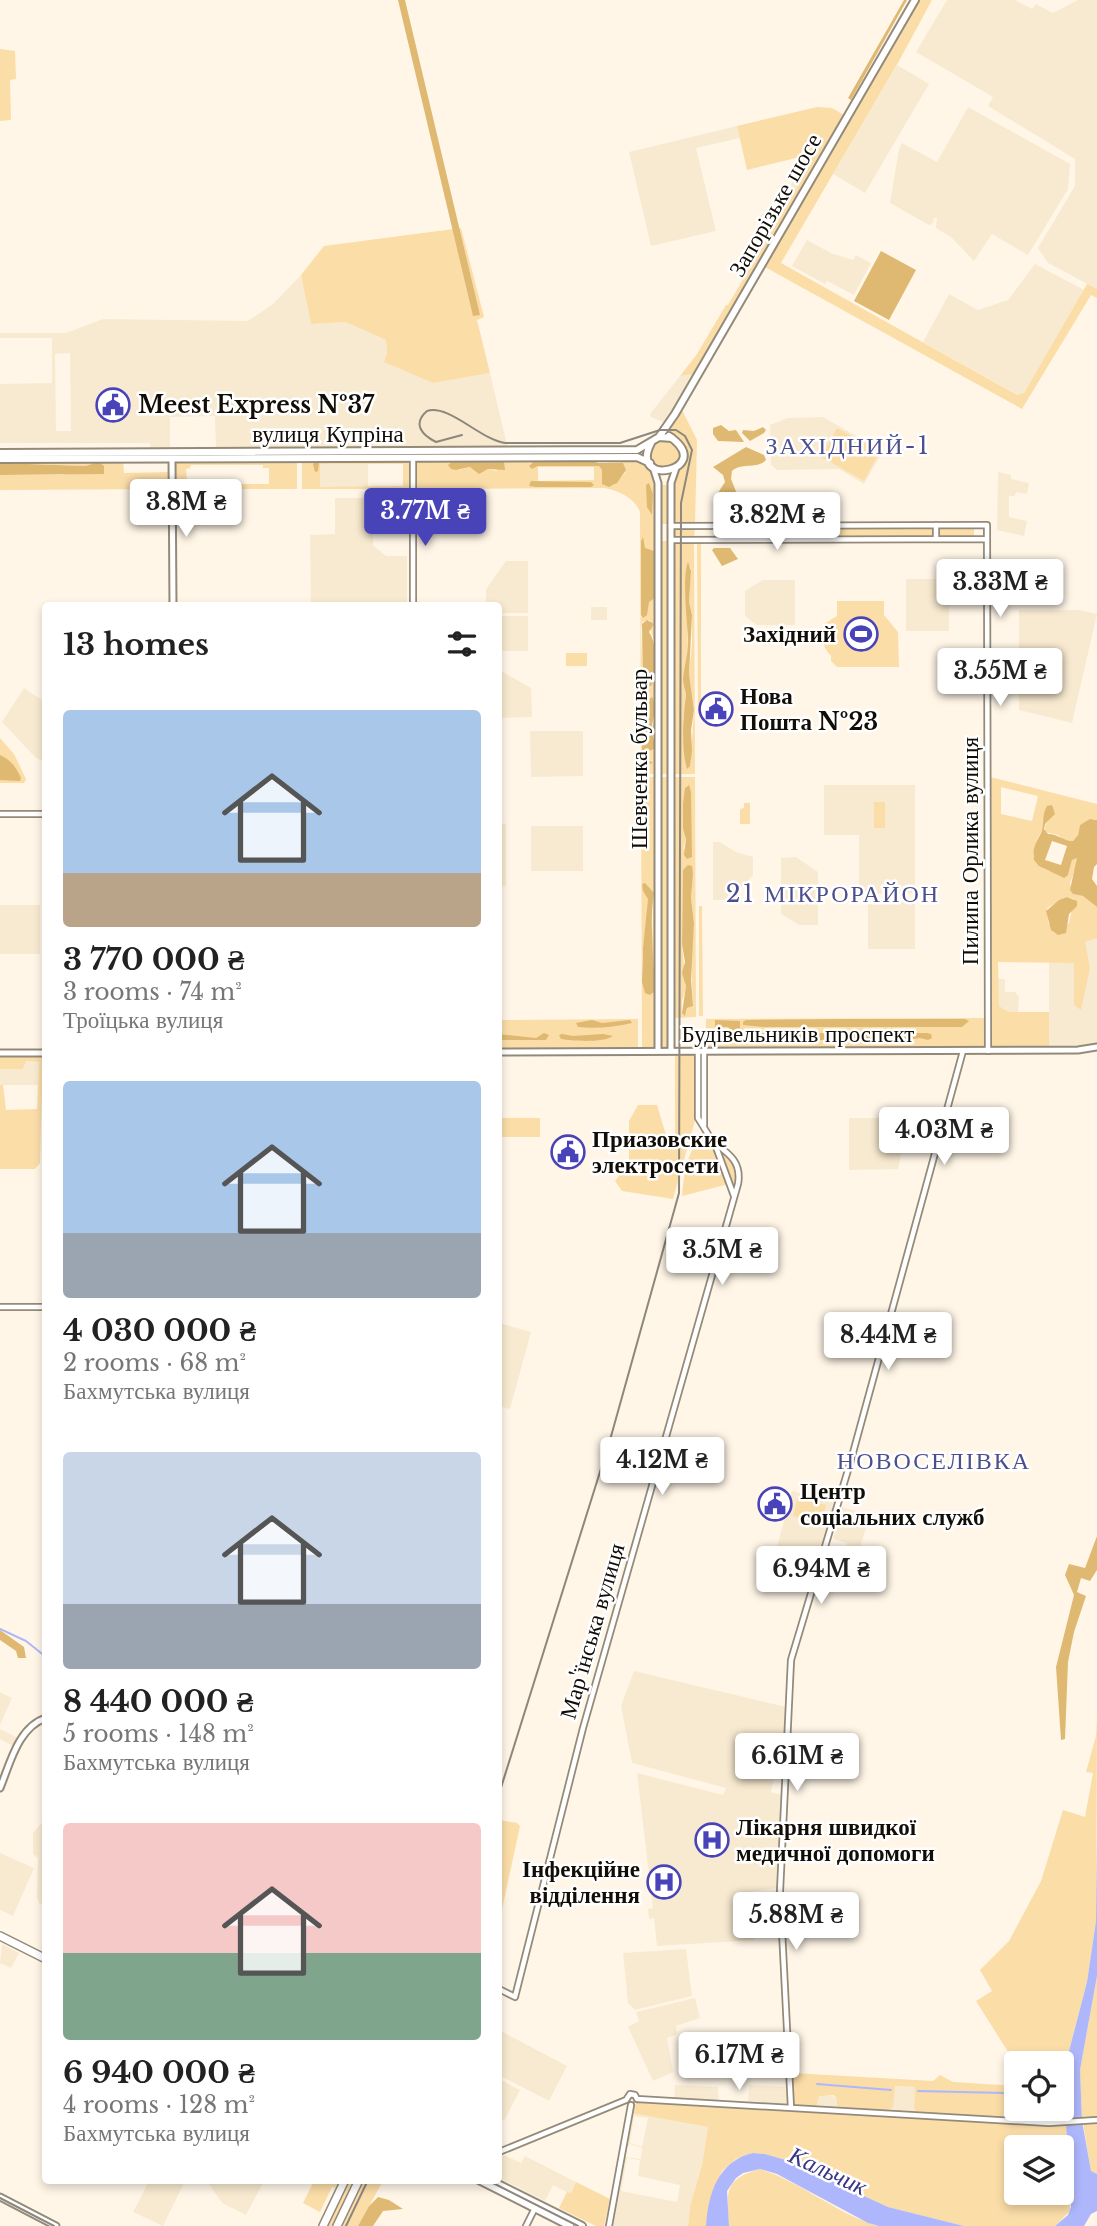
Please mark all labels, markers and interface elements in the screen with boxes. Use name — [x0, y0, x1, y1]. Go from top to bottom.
street label: Запорізьке шосе — [723, 128, 827, 282]
public building icon: Meest Express №37 — [94, 386, 132, 424]
place label: Meest Express №37 — [138, 391, 375, 419]
street label: вулиця Купріна — [252, 420, 404, 448]
district label: ЗАХІДНИЙ-1 — [766, 431, 930, 460]
pin: 3.8M ₴ — [129, 480, 243, 539]
text: 3.8M ₴ — [146, 488, 226, 516]
pin: 3.77M ₴ — [360, 489, 490, 548]
pin: 3.82M ₴ — [712, 492, 842, 552]
text: 3.77M ₴ — [380, 497, 470, 525]
text: 3.82M ₴ — [729, 501, 825, 529]
pin: 3.33M ₴ — [935, 560, 1065, 619]
text: 3.33M ₴ — [952, 568, 1048, 596]
sports icon: Західний — [842, 615, 880, 653]
place label: Західний — [743, 620, 836, 648]
icon: filters — [443, 625, 481, 663]
text: 13 homes — [63, 626, 209, 663]
pin: 3.55M ₴ — [935, 648, 1065, 708]
text: 3.55M ₴ — [953, 657, 1047, 685]
street label: Шевченка бульвар — [625, 669, 653, 849]
place label: Нова Пошта №23 — [740, 682, 878, 736]
public building icon: Нова Пошта №23 — [697, 690, 735, 728]
street label: Пилипа Орлика вулиця — [956, 736, 984, 965]
icon: home — [209, 755, 335, 881]
district label: 21 МІКРОРАЙОН — [726, 879, 940, 908]
text: 3 770 000 ₴ — [63, 941, 244, 978]
text: 3 rooms · 74 m² — [63, 978, 242, 1006]
text: Троїцька вулиця — [63, 1006, 223, 1034]
street label: Будівельників проспект — [682, 1020, 914, 1048]
pin: 4.03M ₴ — [879, 1108, 1009, 1167]
text: 4.03M ₴ — [895, 1116, 993, 1144]
place label: Приазовские электросети — [592, 1125, 727, 1179]
icon: home — [209, 1126, 335, 1252]
public building icon: Приазовские электросети — [549, 1133, 587, 1171]
pin: 3.5M ₴ — [665, 1228, 779, 1287]
text: 3.5M ₴ — [682, 1236, 762, 1264]
text: 4 030 000 ₴ — [63, 1312, 256, 1349]
pin: 8.44M ₴ — [823, 1312, 953, 1372]
text: 8.44M ₴ — [840, 1321, 936, 1349]
text: 2 rooms · 68 m² — [63, 1349, 246, 1377]
text: Бахмутська вулиця — [63, 1377, 250, 1405]
pin: 4.12M ₴ — [597, 1438, 727, 1497]
text: 4.12M ₴ — [616, 1446, 708, 1474]
district label: НОВОСЕЛІВКА — [837, 1446, 1031, 1475]
place label: Центр соціальних служб — [800, 1477, 984, 1531]
public building icon: Центр соціальних служб — [756, 1485, 794, 1523]
icon: home — [209, 1497, 335, 1623]
street label: Мар'їнська вулиця — [554, 1540, 631, 1722]
pin: 6.94M ₴ — [756, 1546, 886, 1606]
text: 6.94M ₴ — [772, 1555, 870, 1583]
text: 8 440 000 ₴ — [63, 1683, 253, 1720]
text: 5 rooms · 148 m² — [63, 1720, 254, 1748]
pin: 6.61M ₴ — [732, 1734, 862, 1793]
text: 6.61M ₴ — [751, 1742, 843, 1770]
text: Бахмутська вулиця — [63, 1748, 250, 1776]
place label: Лікарня швидкої медичної допомоги — [736, 1813, 935, 1867]
hospital icon: Лікарня швидкої медичної допомоги — [693, 1821, 731, 1859]
place label: Інфекційне відділення — [522, 1855, 640, 1909]
hospital icon: Інфекційне відділення — [645, 1863, 683, 1901]
icon: home — [209, 1868, 335, 1994]
pin: 5.88M ₴ — [731, 1892, 861, 1952]
text: 5.88M ₴ — [749, 1901, 843, 1929]
pin: 6.17M ₴ — [674, 2032, 804, 2092]
text: 6.17M ₴ — [695, 2041, 783, 2069]
map controls — [1004, 2051, 1074, 2205]
button: locate — [1004, 2051, 1074, 2121]
text: 6 940 000 ₴ — [63, 2054, 255, 2091]
text: 4 rooms · 128 m² — [63, 2091, 255, 2119]
text: Бахмутська вулиця — [63, 2119, 250, 2147]
button: layers — [1004, 2135, 1074, 2205]
water label: Кальчик — [784, 2139, 873, 2202]

